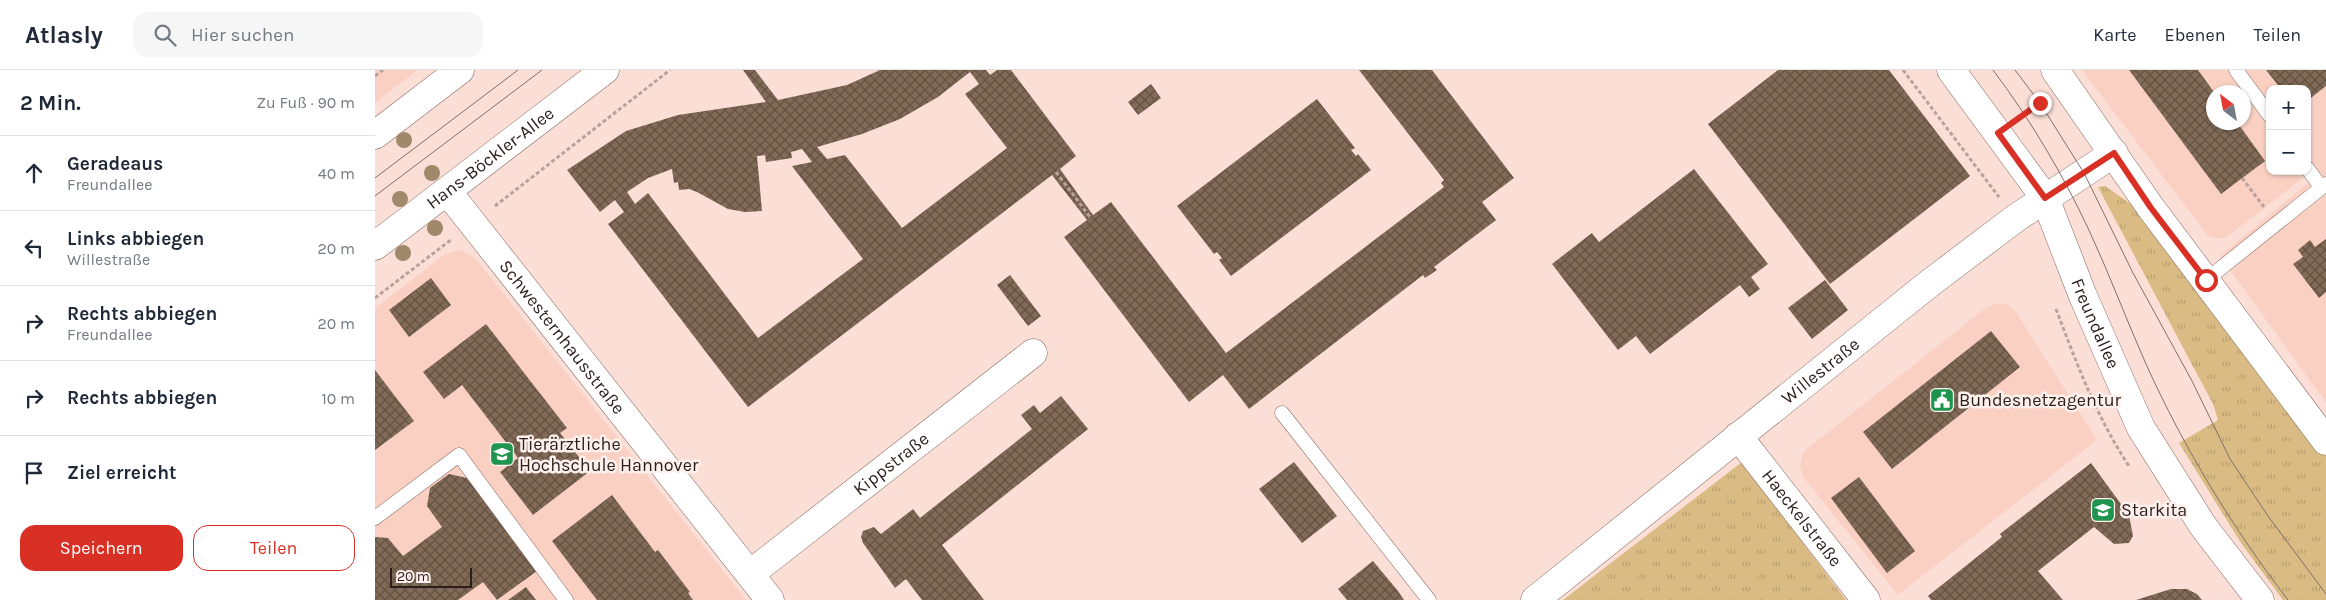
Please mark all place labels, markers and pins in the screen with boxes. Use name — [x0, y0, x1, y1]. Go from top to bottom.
public building icon: Bundesnetzagentur — [1929, 387, 1955, 413]
place label: Bundesnetzagentur — [1959, 389, 2122, 411]
place label: Tierärztliche Hochschule Hannover — [519, 433, 699, 476]
school or university icon: Tierärztliche Hochschule Hannover — [489, 441, 515, 467]
school or university icon: Starkita — [2090, 497, 2116, 523]
place label: Starkita — [2121, 499, 2187, 521]

